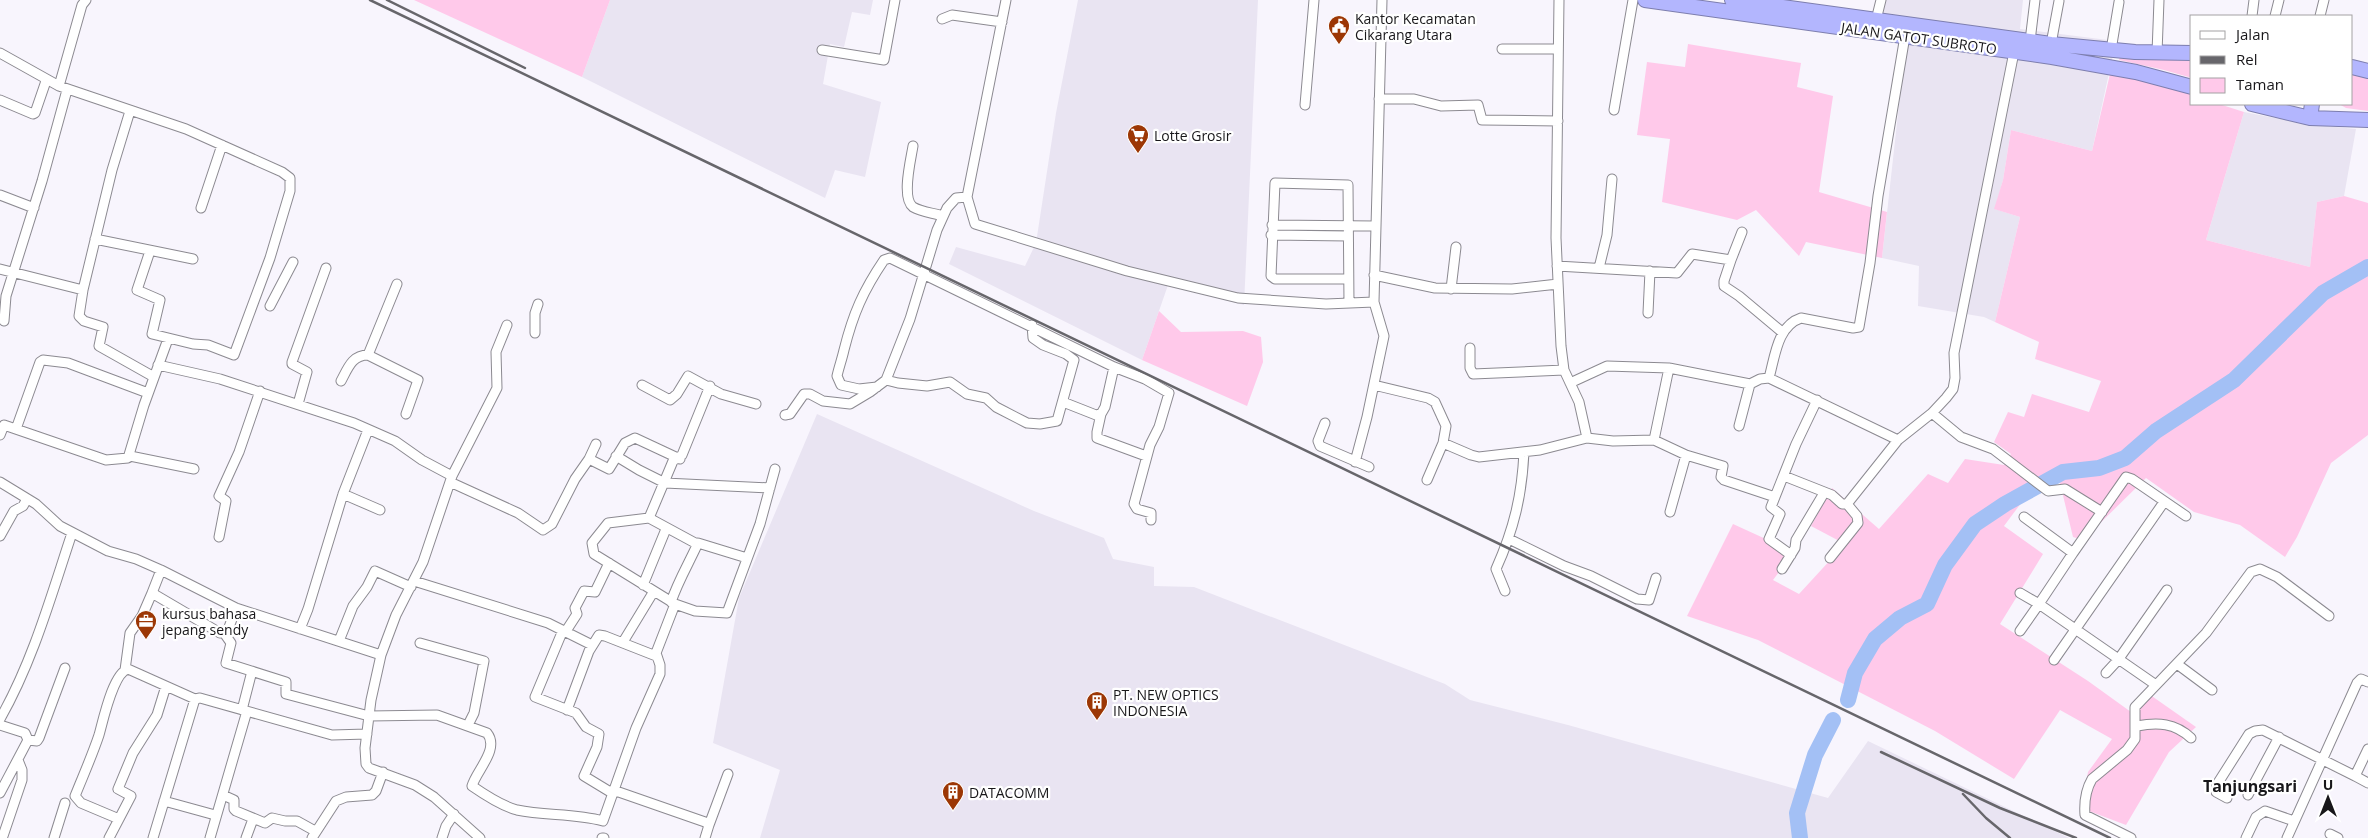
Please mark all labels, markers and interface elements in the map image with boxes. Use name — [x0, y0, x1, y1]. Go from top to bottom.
place label: Kantor Kecamatan Cikarang Utara — [1355, 9, 1476, 44]
public building icon: Kantor Kecamatan Cikarang Utara — [1327, 14, 1351, 45]
legend — [2190, 15, 2353, 105]
street label: JALAN GATOT SUBROTO — [1838, 17, 1998, 58]
text: Jalan — [2234, 24, 2270, 44]
text: Rel — [2236, 49, 2257, 69]
text: Taman — [2236, 74, 2284, 94]
supermarket icon: Lotte Grosir — [1126, 123, 1150, 154]
place label: Lotte Grosir — [1154, 126, 1232, 145]
place label: kursus bahasa jepang sendy — [161, 604, 256, 639]
office icon: kursus bahasa jepang sendy — [134, 609, 158, 640]
place label: PT. NEW OPTICS INDONESIA — [1113, 685, 1219, 720]
building icon: PT. NEW OPTICS INDONESIA — [1085, 690, 1109, 721]
north arrow — [2303, 773, 2353, 823]
district label: Tanjungsari — [2203, 775, 2297, 797]
text: U — [2323, 775, 2333, 794]
building icon: DATACOMM — [941, 780, 965, 811]
place label: DATACOMM — [969, 783, 1049, 802]

